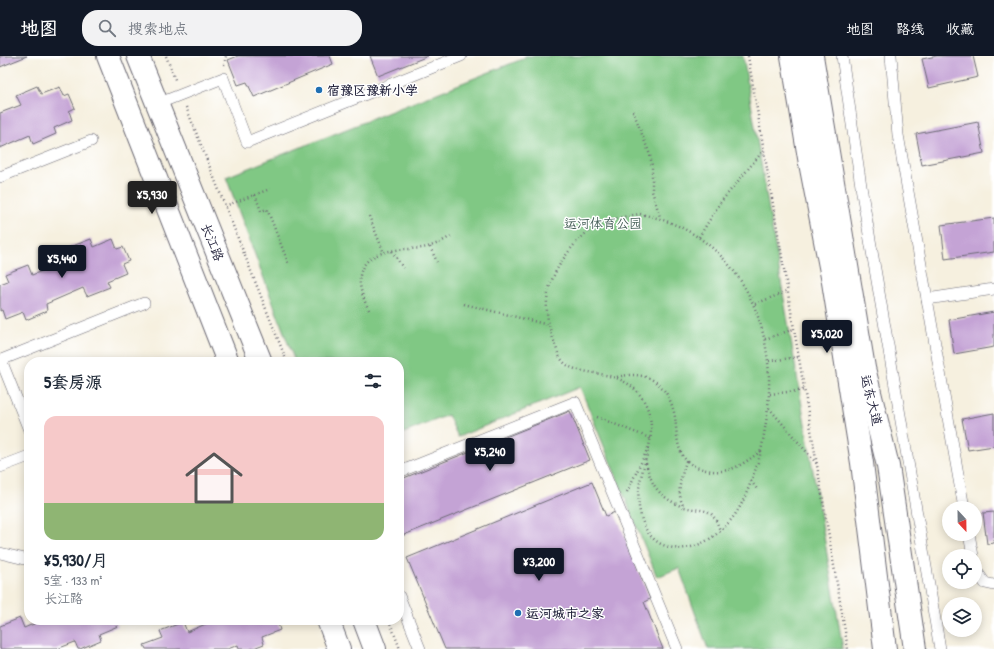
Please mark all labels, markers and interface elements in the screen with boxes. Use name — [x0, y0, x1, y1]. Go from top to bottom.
search box — [82, 10, 362, 46]
text: 地图 — [20, 15, 58, 41]
icon: search — [96, 17, 118, 39]
text: 搜索地点 — [128, 18, 188, 39]
text: 地图 — [846, 19, 874, 38]
text: 路线 — [896, 19, 924, 38]
text: 收藏 — [946, 19, 974, 38]
place label: 宿豫区豫新小学 — [327, 81, 418, 99]
marker: 宿豫区豫新小学 — [314, 85, 324, 95]
pin: ¥5,930 — [119, 181, 185, 215]
text: ¥5,930 — [137, 185, 167, 203]
park label: 运河体育公园 — [564, 214, 642, 232]
street label: 长江路 — [197, 221, 229, 263]
pin: ¥5,440 — [29, 245, 95, 279]
text: ¥5,440 — [47, 249, 77, 267]
pin: ¥5,020 — [794, 320, 860, 354]
text: ¥5,020 — [811, 324, 843, 342]
text: 5套房源 — [44, 370, 102, 393]
icon: filters — [362, 370, 384, 392]
street label: 运东大道 — [857, 373, 887, 427]
pin: ¥5,240 — [457, 438, 523, 472]
icon: home — [178, 442, 250, 514]
text: ¥5,240 — [475, 442, 505, 460]
north arrow — [942, 501, 982, 541]
map controls — [942, 501, 982, 637]
text: ¥5,930/月 — [44, 548, 108, 571]
pin: ¥3,200 — [506, 548, 572, 582]
button: locate — [942, 549, 982, 589]
text: ¥3,200 — [523, 552, 555, 570]
text: 5室 · 133 m² — [44, 571, 102, 589]
text: 长江路 — [44, 589, 83, 607]
button: layers — [942, 597, 982, 637]
place label: 运河城市之家 — [526, 604, 604, 622]
marker: 运河城市之家 — [513, 608, 523, 618]

